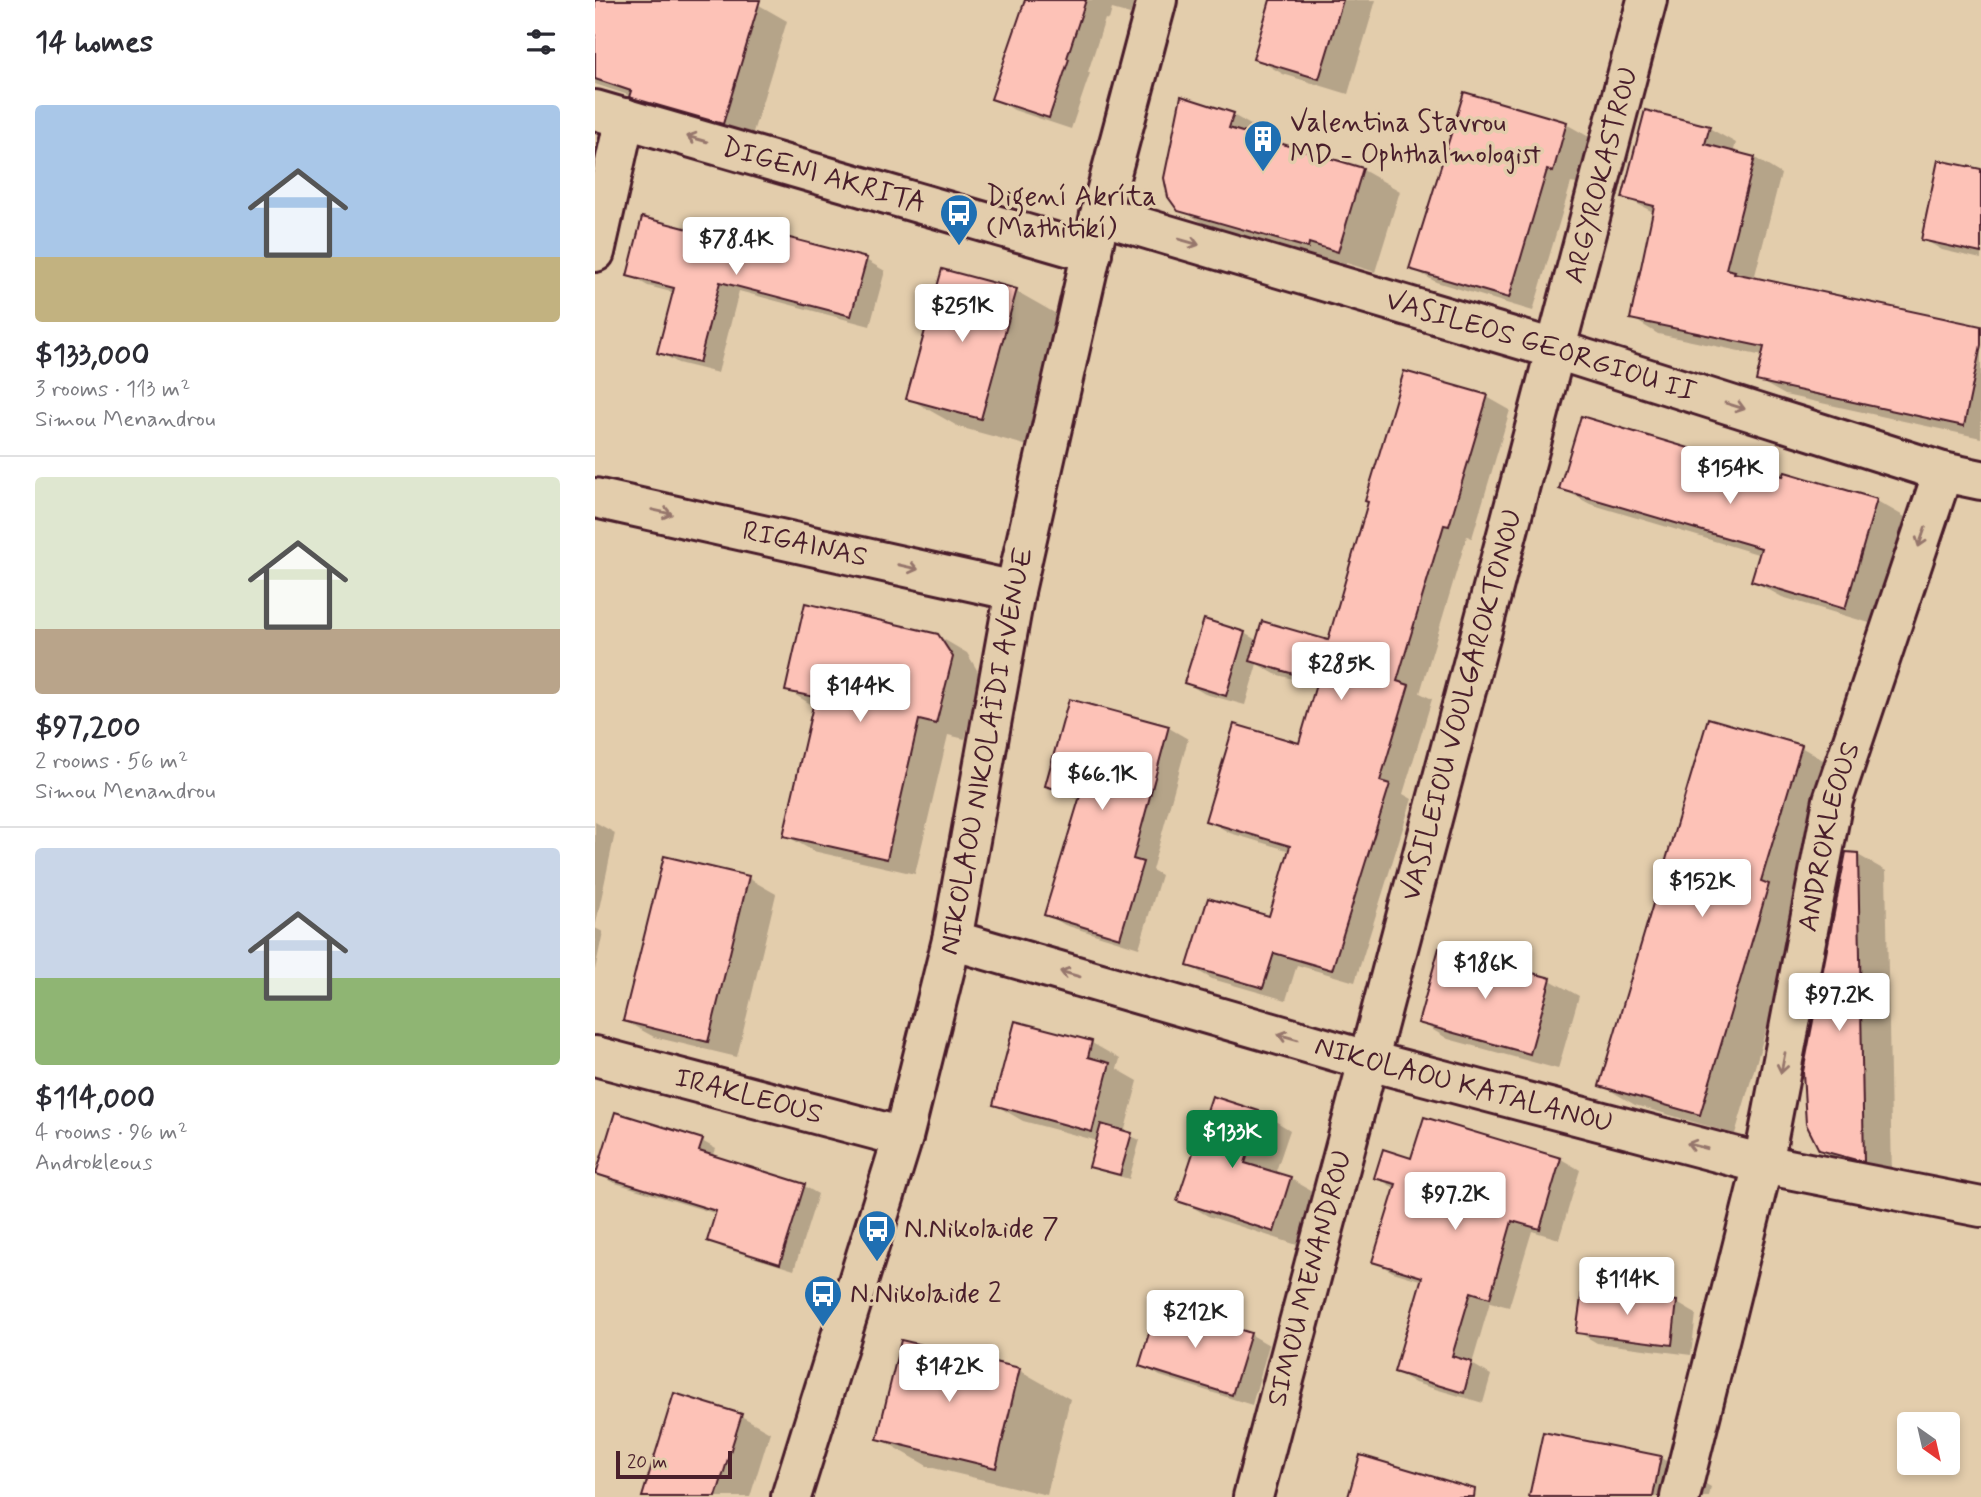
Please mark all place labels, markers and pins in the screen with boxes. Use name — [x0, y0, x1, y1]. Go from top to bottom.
place label: Valentina Stavrou MD - Ophthalmologist — [1290, 105, 1542, 174]
building icon: Valentina Stavrou MD - Ophthalmologist — [1242, 118, 1284, 173]
place label: Digení Akríta (Mathitikí) — [986, 179, 1157, 248]
bus stop icon: Digení Akríta (Mathitikí) — [938, 192, 980, 247]
pin: $78.4K — [679, 218, 793, 277]
pin: $251K — [913, 284, 1011, 344]
pin: $154K — [1681, 447, 1779, 506]
pin: $285K — [1292, 642, 1390, 702]
pin: $144K — [811, 664, 909, 724]
pin: $66.1K — [1045, 752, 1159, 812]
pin: $152K — [1653, 860, 1751, 919]
pin: $186K — [1436, 942, 1534, 1001]
pin: $97.2K — [1782, 974, 1896, 1033]
pin: $133K — [1183, 1110, 1281, 1170]
pin: $97.2K — [1398, 1172, 1512, 1232]
bus stop icon: N.Nikolaide 7 — [856, 1208, 898, 1263]
place label: N.Nikolaide 7 — [904, 1211, 1059, 1248]
pin: $114K — [1578, 1258, 1676, 1317]
bus stop icon: N.Nikolaide 2 — [802, 1273, 844, 1328]
place label: N.Nikolaide 2 — [850, 1276, 1002, 1313]
pin: $212K — [1146, 1290, 1244, 1350]
pin: $142K — [900, 1344, 998, 1404]

